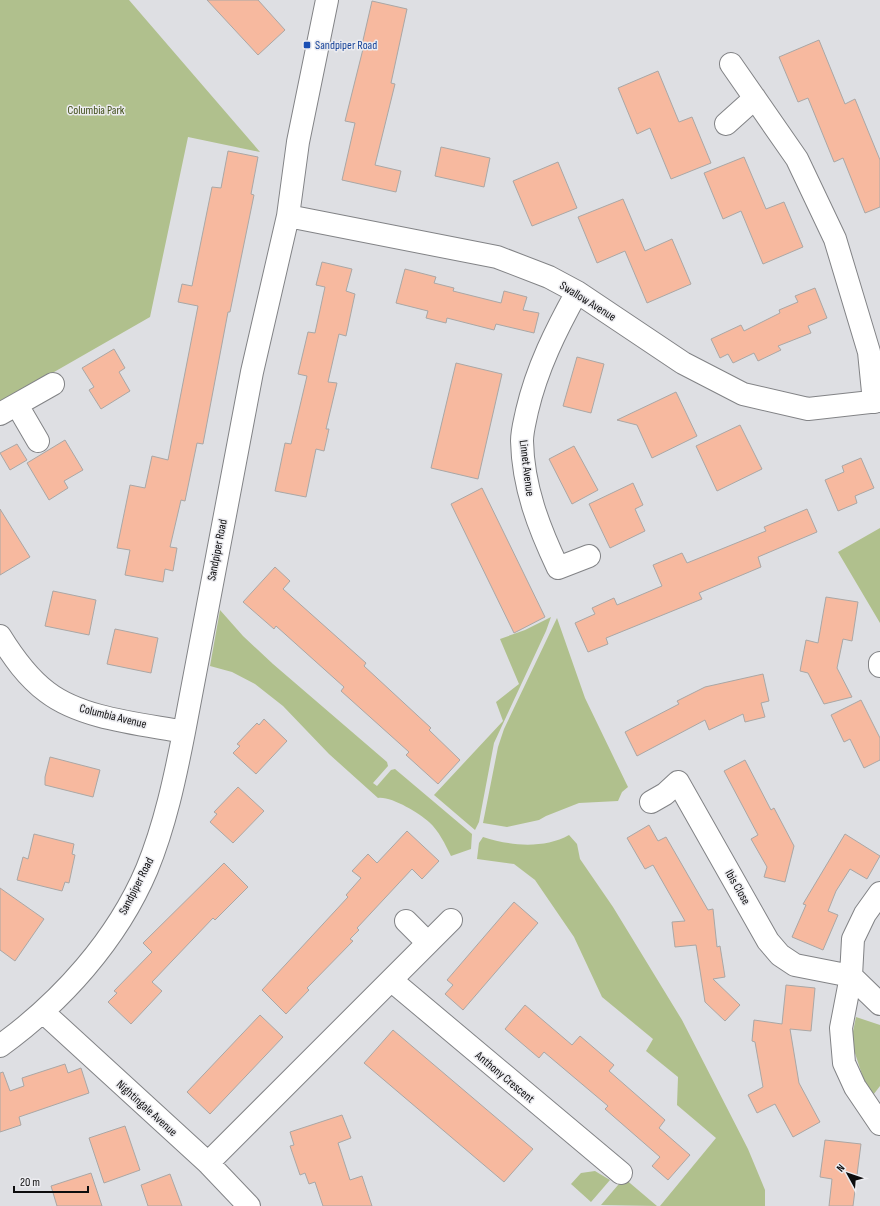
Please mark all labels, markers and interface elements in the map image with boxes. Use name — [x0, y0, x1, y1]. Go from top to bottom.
place label: Sandpiper Road — [315, 38, 377, 53]
marker: Sandpiper Road — [302, 40, 312, 50]
park label: Columbia Park — [68, 103, 125, 118]
street label: Swallow Avenue — [557, 278, 619, 325]
street label: Linnet Avenue — [516, 439, 537, 497]
street label: Sandpiper Road — [204, 518, 231, 582]
street label: Columbia Avenue — [78, 701, 148, 732]
street label: Sandpiper Road — [116, 855, 157, 917]
street label: Ibis Close — [722, 867, 754, 908]
street label: Anthony Crescent — [471, 1048, 538, 1107]
street label: Nightingale Avenue — [113, 1077, 180, 1140]
north arrow — [828, 1154, 868, 1194]
text: N — [834, 1161, 848, 1174]
scale bar — [14, 1168, 88, 1194]
text: 20 m — [20, 1175, 40, 1190]

